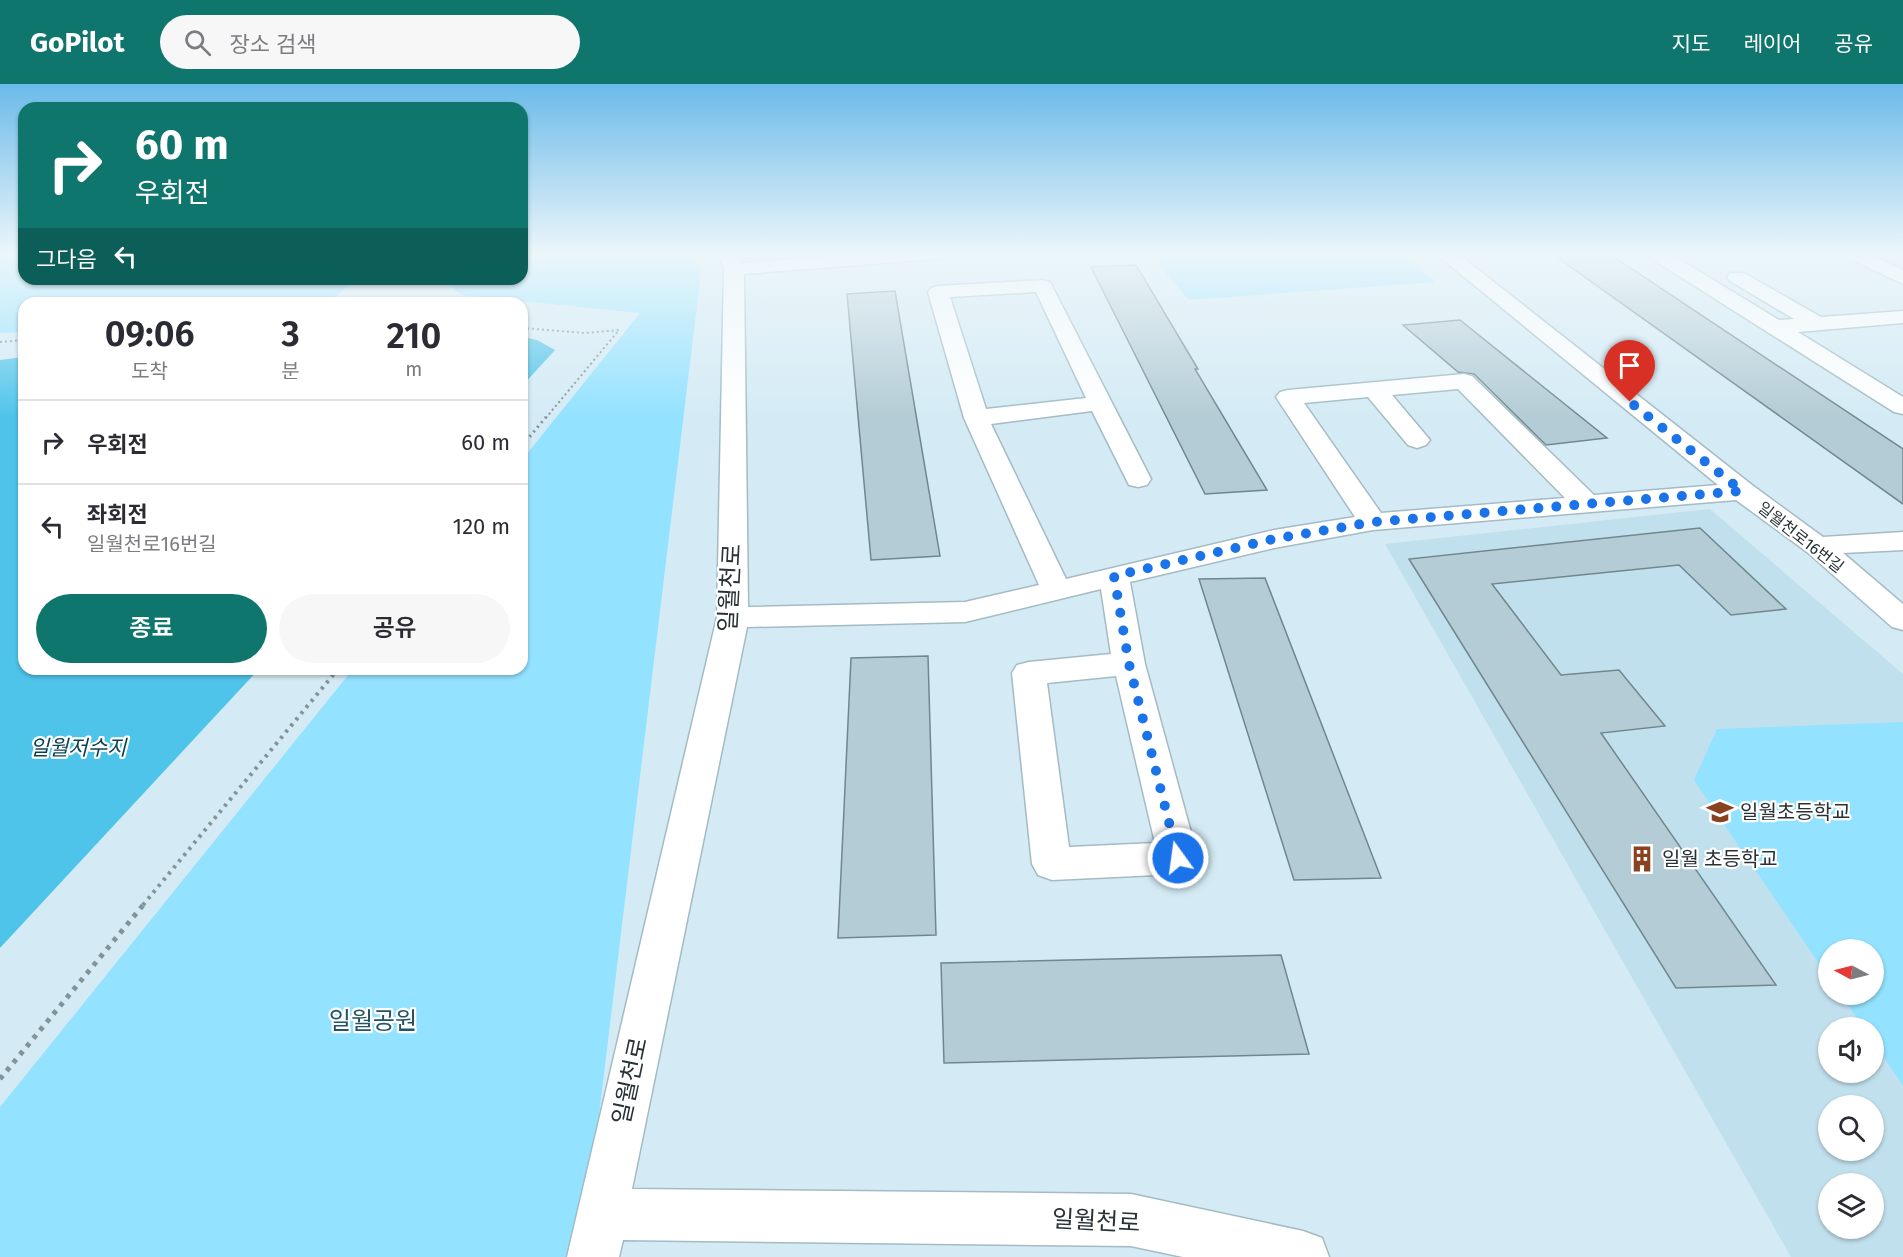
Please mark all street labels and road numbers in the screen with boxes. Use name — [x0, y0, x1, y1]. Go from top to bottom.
street label: 일월천로16번길 — [1754, 498, 1847, 577]
street label: 일월천로 — [714, 543, 746, 633]
street label: 일월천로 — [607, 1035, 653, 1127]
street label: 일월천로 — [1051, 1205, 1141, 1237]

